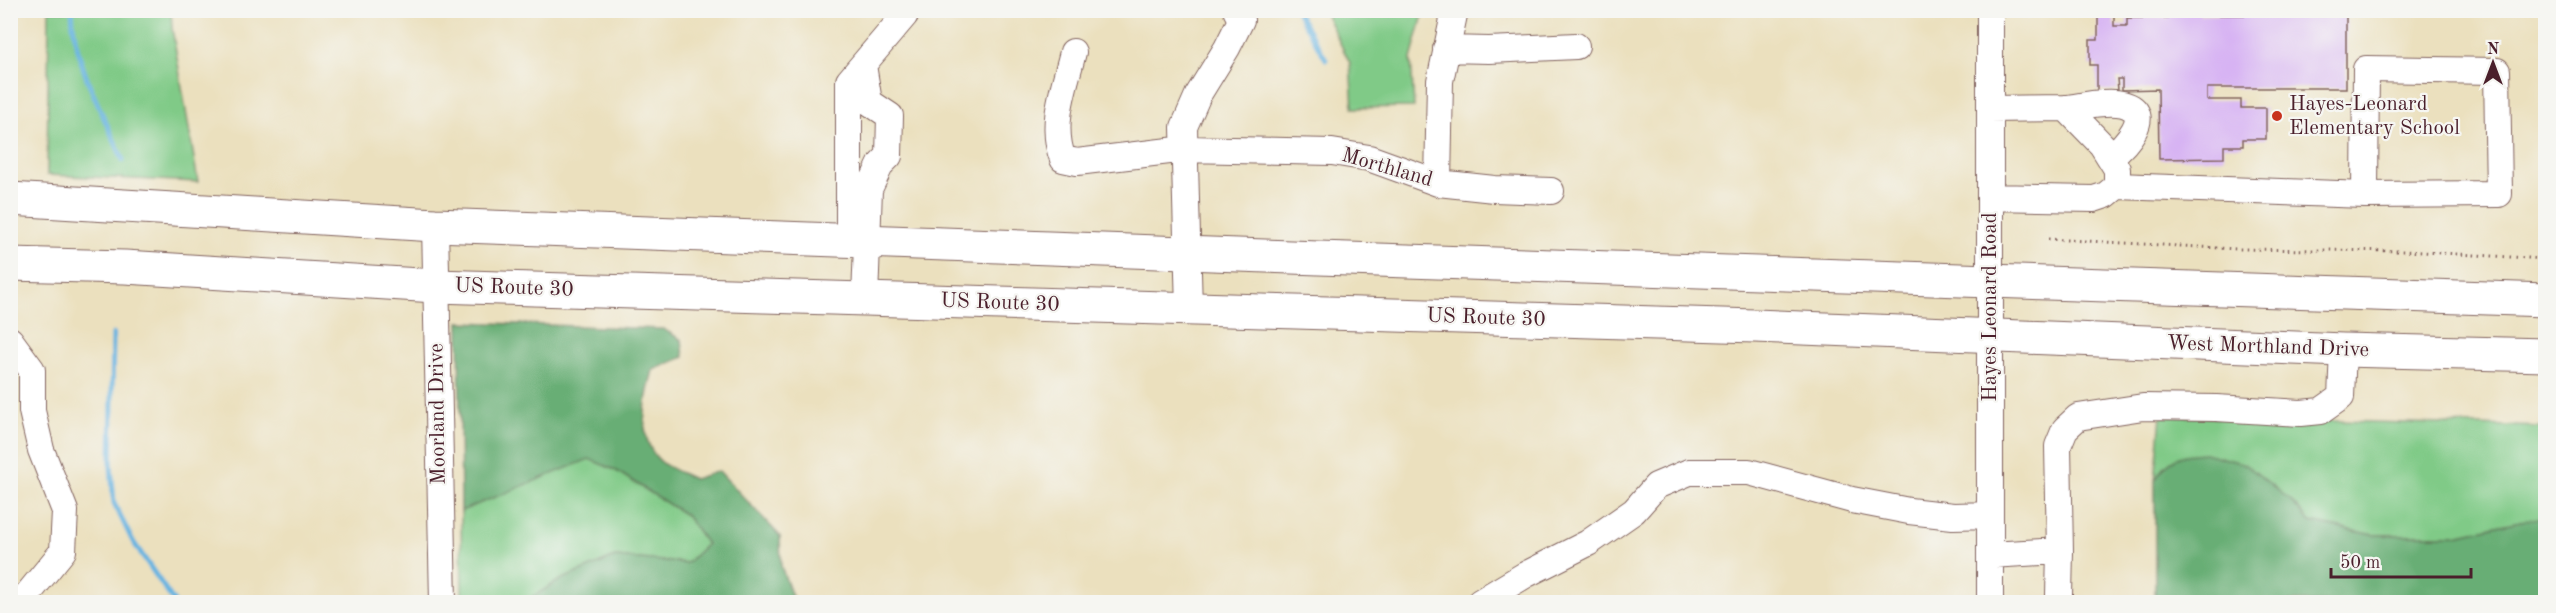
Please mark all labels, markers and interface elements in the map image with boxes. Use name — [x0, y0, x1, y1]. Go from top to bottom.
north arrow — [2463, 33, 2523, 93]
text: N — [2487, 42, 2500, 58]
place label: Hayes-Leonard Elementary School — [2289, 94, 2460, 139]
marker: Hayes-Leonard Elementary School — [2270, 109, 2284, 123]
street label: Morthland — [1339, 145, 1435, 191]
street label: Hayes Leonard Road — [1980, 212, 2001, 402]
street label: US Route 30 — [454, 275, 574, 301]
street label: US Route 30 — [940, 290, 1060, 316]
street label: US Route 30 — [1426, 305, 1546, 331]
street label: West Morthland Drive — [2166, 333, 2370, 361]
street label: Moorland Drive — [426, 343, 450, 485]
scale bar — [2331, 541, 2470, 579]
text: 50 m — [2340, 554, 2380, 572]

